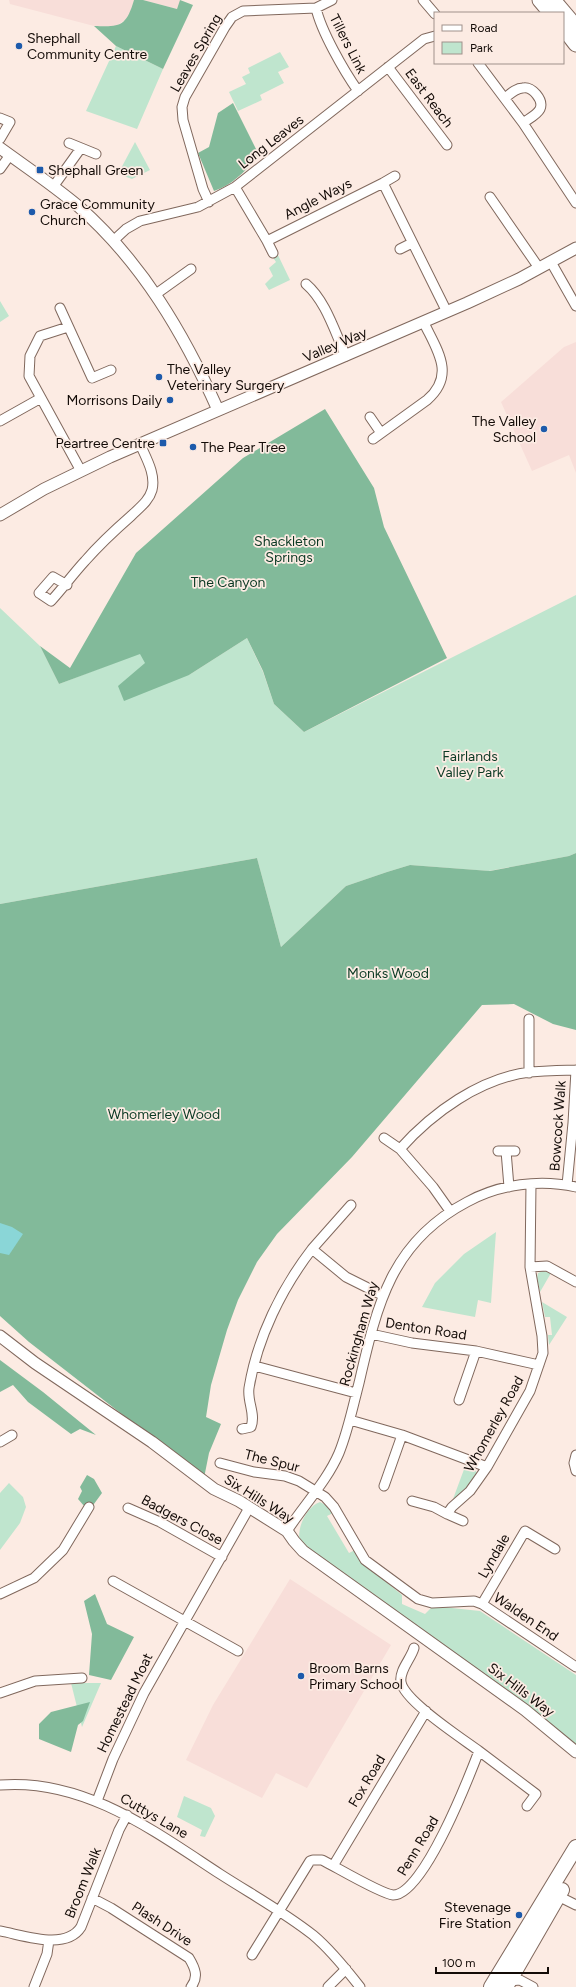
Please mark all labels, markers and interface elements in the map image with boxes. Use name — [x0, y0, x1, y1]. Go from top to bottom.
street label: Leaves Spring — [167, 11, 225, 95]
street label: Tillers Link — [326, 11, 370, 77]
legend — [434, 12, 564, 64]
text: Road — [470, 21, 498, 35]
place label: Shephall Community Centre — [27, 30, 148, 63]
marker: Shephall Community Centre — [14, 41, 24, 51]
text: Park — [470, 41, 493, 55]
street label: East Reach — [401, 65, 457, 131]
street label: Long Leaves — [235, 111, 307, 173]
place label: Shephall Green — [48, 162, 144, 179]
marker: Shephall Green — [35, 165, 45, 175]
street label: Angle Ways — [281, 175, 355, 223]
place label: Grace Community Church — [40, 196, 155, 229]
marker: Grace Community Church — [27, 207, 37, 217]
street label: Valley Way — [300, 324, 370, 366]
place label: The Valley Veterinary Surgery — [167, 361, 285, 394]
marker: The Valley Veterinary Surgery — [154, 372, 164, 382]
place label: Morrisons Daily — [66, 392, 163, 409]
marker: Morrisons Daily — [165, 395, 175, 405]
place label: The Valley School — [472, 413, 537, 446]
marker: The Valley School — [539, 424, 549, 434]
place label: Peartree Centre — [56, 435, 155, 452]
marker: Peartree Centre — [158, 438, 168, 448]
place label: The Pear Tree — [201, 439, 286, 456]
marker: The Pear Tree — [188, 442, 198, 452]
park label: Shackleton Springs — [254, 533, 324, 566]
park label: The Canyon — [191, 574, 266, 591]
park label: Fairlands Valley Park — [436, 748, 504, 781]
park label: Monks Wood — [347, 965, 429, 982]
street label: Bowcock Walk — [546, 1080, 570, 1172]
park label: Whomerley Wood — [108, 1106, 220, 1123]
street label: Rockingham Way — [336, 1279, 382, 1388]
street label: Denton Road — [384, 1314, 468, 1344]
street label: Whomerley Road — [461, 1373, 527, 1475]
street label: The Spur — [243, 1446, 302, 1476]
street label: Six Hills Way — [221, 1471, 298, 1528]
street label: Badgers Close — [138, 1491, 226, 1549]
street label: Lyndale — [475, 1530, 514, 1581]
street label: Walden End — [490, 1589, 562, 1645]
street label: Homestead Moat — [94, 1650, 156, 1756]
street label: Six Hills Way — [484, 1659, 558, 1721]
place label: Broom Barns Primary School — [309, 1660, 403, 1693]
marker: Broom Barns Primary School — [296, 1671, 306, 1681]
street label: Fox Road — [345, 1752, 389, 1810]
street label: Cuttys Lane — [117, 1790, 191, 1842]
street label: Penn Road — [393, 1813, 443, 1879]
street label: Broom Walk — [61, 1845, 105, 1921]
street label: Plash Drive — [129, 1898, 196, 1950]
place label: Stevenage Fire Station — [439, 1899, 511, 1932]
marker: Stevenage Fire Station — [514, 1910, 524, 1920]
scale bar — [436, 1949, 548, 1975]
text: 100 m — [442, 1956, 476, 1970]

